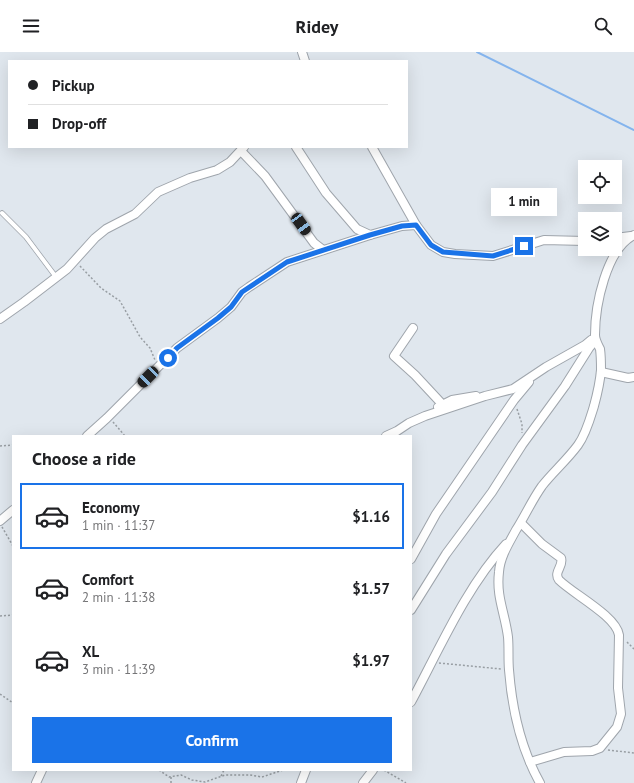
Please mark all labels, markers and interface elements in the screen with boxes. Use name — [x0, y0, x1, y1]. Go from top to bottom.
icon: menu — [20, 15, 42, 37]
text: Ridey — [296, 15, 338, 38]
icon: search — [592, 15, 614, 37]
text: Pickup — [52, 76, 95, 95]
text: Drop-off — [52, 114, 106, 133]
map controls — [578, 160, 622, 256]
button: locate — [578, 160, 622, 204]
callout: 1 min — [491, 188, 557, 216]
text: 1 min — [508, 193, 540, 210]
car — [289, 211, 313, 237]
button: layers — [578, 212, 622, 256]
route end — [515, 237, 533, 255]
route start — [159, 349, 177, 367]
car — [135, 364, 161, 390]
text: Choose a ride — [32, 447, 136, 470]
icon: car — [34, 498, 70, 534]
text: Economy — [82, 498, 140, 517]
text: $1.16 — [352, 507, 390, 526]
text: 1 min · 11:37 — [82, 517, 155, 534]
icon: car — [34, 570, 70, 606]
text: Comfort — [82, 570, 134, 589]
text: $1.57 — [352, 579, 390, 598]
text: 2 min · 11:38 — [82, 589, 155, 606]
icon: car — [34, 642, 70, 678]
text: XL — [82, 642, 99, 661]
text: $1.97 — [352, 651, 390, 670]
text: 3 min · 11:39 — [82, 661, 155, 678]
button: Confirm — [32, 717, 392, 763]

